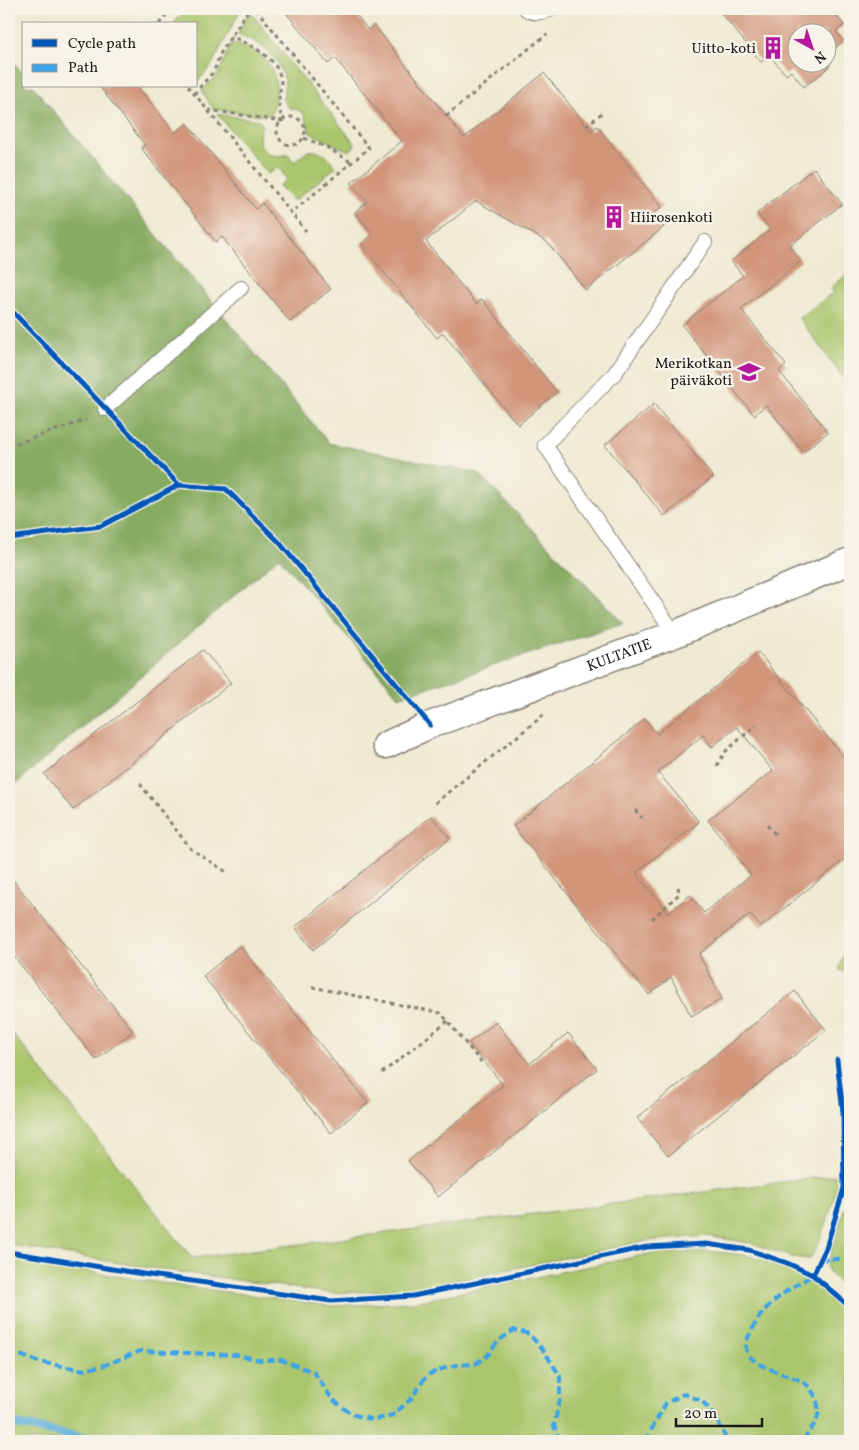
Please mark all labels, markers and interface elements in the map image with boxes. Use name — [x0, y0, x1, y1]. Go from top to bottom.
legend — [22, 22, 198, 88]
north arrow — [786, 22, 836, 72]
text: Cycle path — [68, 34, 136, 55]
building icon: Uitto-koti — [760, 35, 786, 61]
place label: Uitto-koti — [692, 39, 756, 60]
text: N — [809, 46, 829, 67]
text: Path — [68, 58, 98, 79]
building icon: Hiirosenkoti — [601, 204, 627, 230]
place label: Hiirosenkoti — [630, 208, 713, 229]
place label: Merikotkan päiväkoti — [655, 354, 732, 392]
school or university icon: Merikotkan päiväkoti — [736, 359, 762, 385]
street label: KULTATIE — [584, 635, 655, 678]
scale bar — [676, 1395, 763, 1427]
text: 20 m — [684, 1404, 717, 1425]

